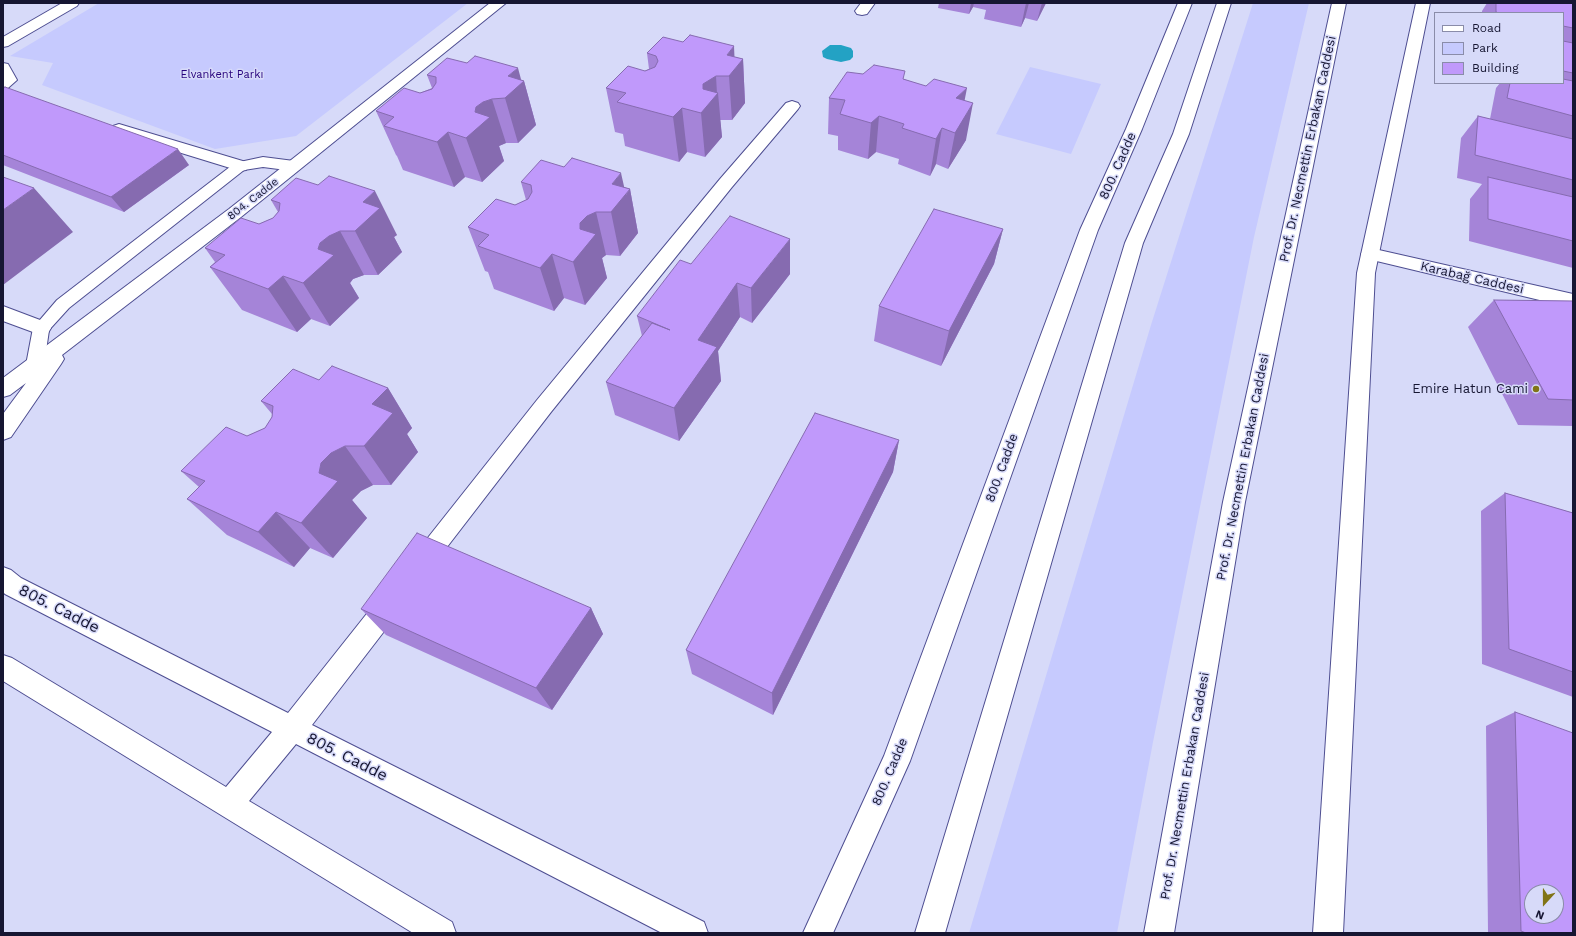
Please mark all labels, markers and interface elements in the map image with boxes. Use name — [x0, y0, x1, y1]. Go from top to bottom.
legend — [1434, 12, 1564, 84]
text: Road — [1472, 21, 1501, 35]
street label: Prof. Dr. Necmettin Erbakan Caddesi — [1276, 34, 1340, 264]
text: Park — [1472, 41, 1498, 55]
text: Building — [1472, 61, 1519, 75]
park label: Elvankent Parkı — [181, 68, 263, 82]
street label: 800. Cadde — [1096, 130, 1140, 202]
street label: 804. Cadde — [225, 175, 281, 223]
street label: Karabağ Caddesi — [1419, 259, 1525, 297]
street label: Prof. Dr. Necmettin Erbakan Caddesi — [1213, 352, 1273, 582]
place label: Emire Hatun Cami — [1412, 381, 1528, 397]
marker: Emire Hatun Cami — [1531, 384, 1541, 394]
street label: 800. Cadde — [982, 432, 1022, 504]
street label: 805. Cadde — [15, 580, 103, 638]
street label: Prof. Dr. Necmettin Erbakan Caddesi — [1157, 671, 1213, 901]
street label: 805. Cadde — [303, 728, 391, 786]
street label: 800. Cadde — [869, 736, 911, 808]
north arrow — [1524, 884, 1564, 924]
text: N — [1534, 907, 1546, 922]

